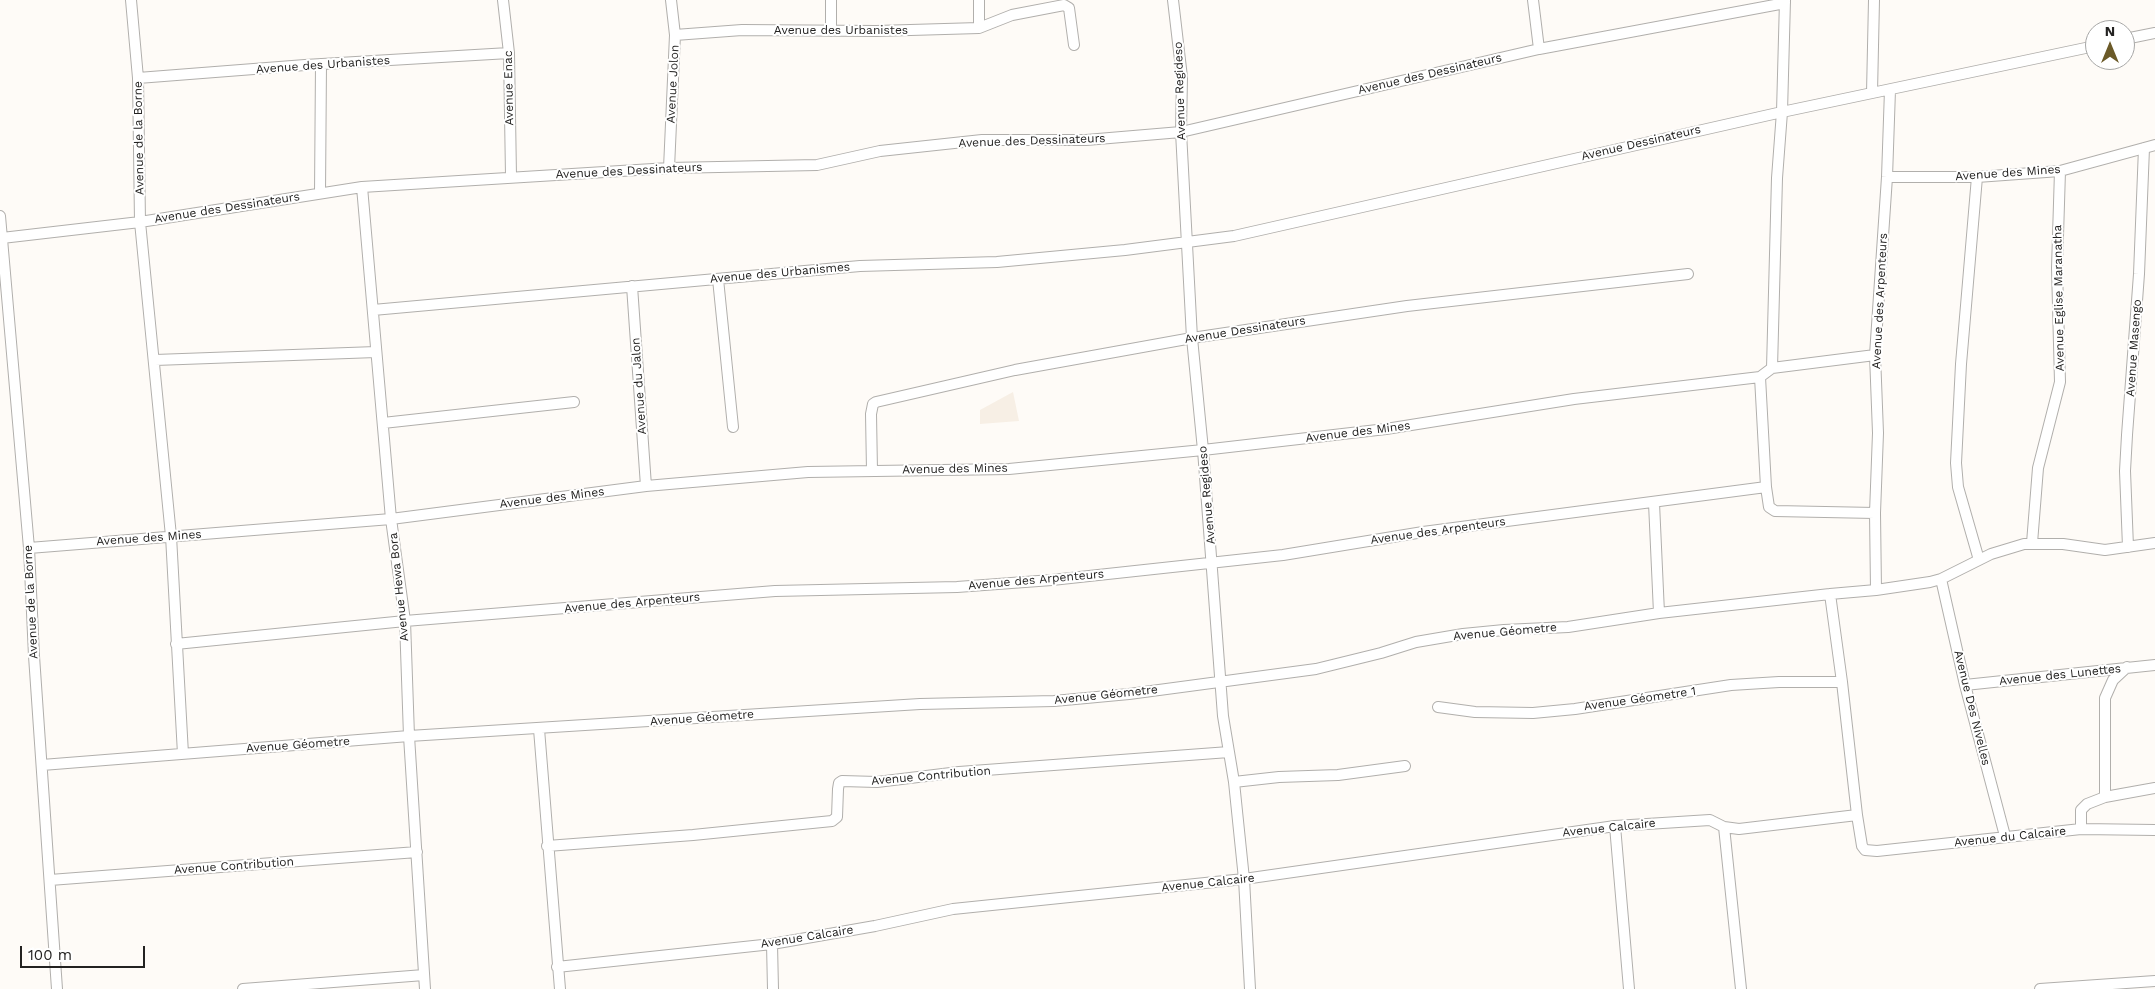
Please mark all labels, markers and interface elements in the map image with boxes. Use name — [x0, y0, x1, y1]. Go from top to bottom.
north arrow — [2085, 20, 2135, 70]
street label: Avenue des Urbanistes — [774, 23, 908, 37]
text: N — [2105, 23, 2115, 39]
street label: Avenue Regideso — [1171, 41, 1189, 141]
street label: Avenue Jolon — [664, 44, 682, 124]
street label: Avenue Enac — [501, 50, 517, 126]
street label: Avenue des Dessinateurs — [1357, 50, 1503, 98]
street label: Avenue des Urbanistes — [256, 53, 390, 77]
street label: Avenue de la Borne — [131, 81, 147, 195]
street label: Avenue Dessinateurs — [1580, 122, 1702, 164]
street label: Avenue des Dessinateurs — [958, 131, 1106, 151]
street label: Avenue des Dessinateurs — [555, 160, 703, 182]
street label: Avenue des Mines — [1955, 162, 2061, 184]
street label: Avenue des Dessinateurs — [153, 189, 301, 227]
street label: Avenue Eglise Maranatha — [2051, 225, 2067, 371]
street label: Avenue des Arpenteurs — [1869, 233, 1891, 369]
street label: Avenue des Urbanismes — [709, 260, 851, 286]
street label: Avenue Masengo — [2123, 299, 2145, 397]
street label: Avenue Dessinateurs — [1183, 313, 1307, 347]
street label: Avenue du Jalon — [628, 337, 650, 435]
street label: Avenue des Mines — [1305, 418, 1411, 446]
street label: Avenue Regideso — [1196, 445, 1218, 545]
street label: Avenue des Mines — [902, 461, 1008, 477]
street label: Avenue des Mines — [499, 484, 605, 512]
street label: Avenue des Arpenteurs — [1369, 514, 1507, 548]
street label: Avenue des Mines — [96, 527, 202, 549]
street label: Avenue Hewa Bora — [386, 532, 412, 642]
street label: Avenue de la Borne — [21, 545, 41, 659]
street label: Avenue des Arpenteurs — [967, 567, 1105, 593]
street label: Avenue des Arpenteurs — [563, 590, 701, 616]
street label: Avenue Géometre — [1452, 620, 1558, 644]
street label: Avenue Des Nivelles — [1951, 649, 1993, 767]
street label: Avenue des Lunettes — [1998, 661, 2122, 689]
street label: Avenue Géometre — [1053, 682, 1159, 708]
street label: Avenue Géometre 1 — [1583, 684, 1697, 714]
street label: Avenue Géometre — [650, 707, 754, 729]
street label: Avenue Géometre — [246, 734, 350, 756]
street label: Avenue Contribution — [870, 764, 992, 788]
street label: Avenue Calcaire — [1562, 816, 1656, 840]
street label: Avenue du Calcaire — [1953, 824, 2067, 850]
street label: Avenue Contribution — [174, 855, 294, 877]
street label: Avenue Calcaire — [1161, 871, 1255, 895]
street label: Avenue Calcaire — [760, 923, 854, 951]
scale bar — [22, 936, 148, 968]
text: 100 m — [28, 946, 72, 964]

